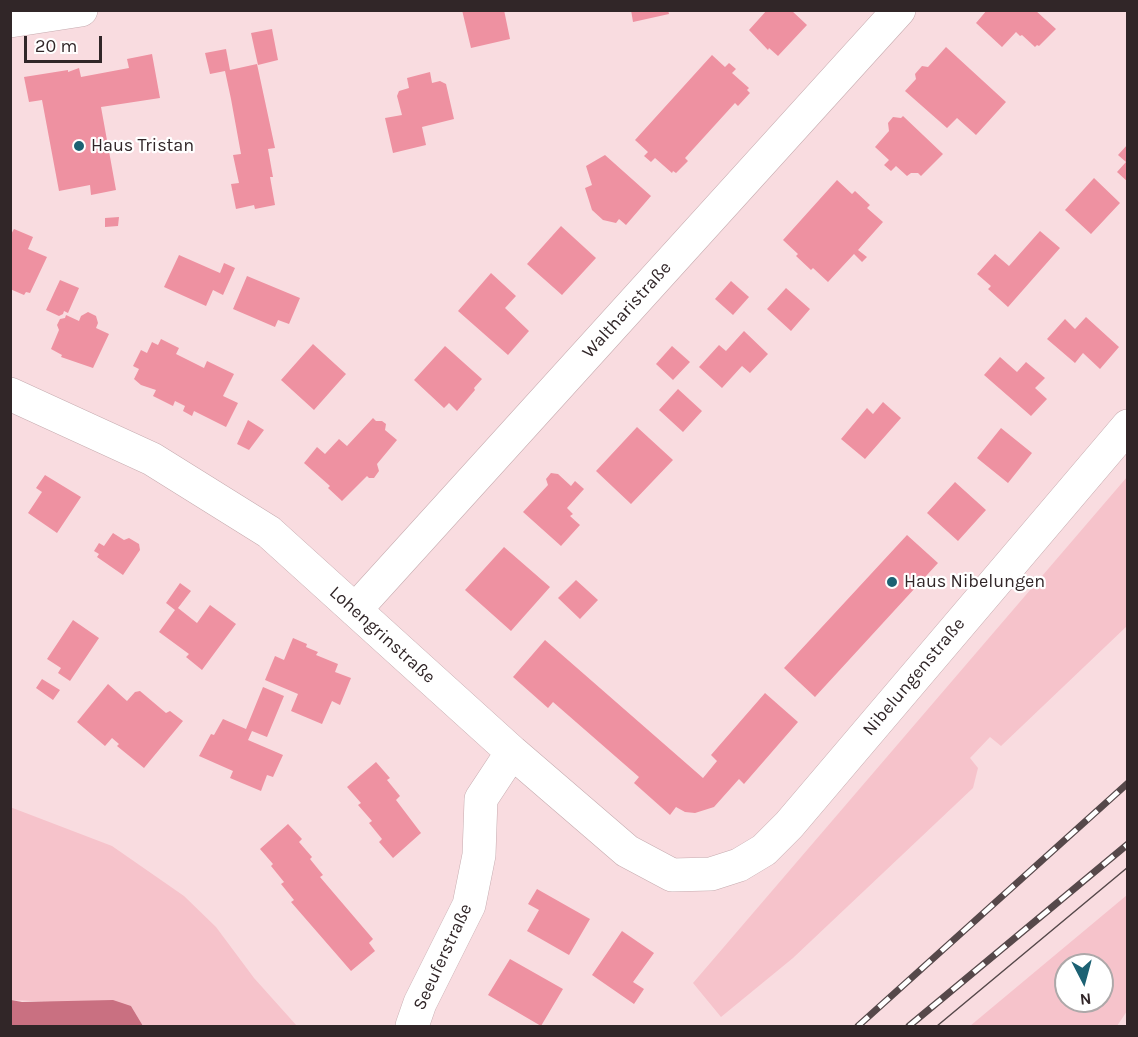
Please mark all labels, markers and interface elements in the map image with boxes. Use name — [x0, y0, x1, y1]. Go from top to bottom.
scale bar — [27, 24, 105, 62]
text: 20 m — [35, 35, 77, 57]
place label: Haus Tristan — [91, 135, 194, 157]
marker: Haus Tristan — [72, 139, 86, 153]
street label: Waltharistraße — [578, 257, 676, 363]
place label: Haus Nibelungen — [904, 571, 1045, 593]
marker: Haus Nibelungen — [885, 575, 899, 589]
street label: Lohengrinstraße — [325, 582, 439, 688]
street label: Nibelungenstraße — [858, 614, 970, 740]
street label: Seeuferstraße — [409, 900, 477, 1014]
north arrow — [1054, 953, 1114, 1013]
text: N — [1079, 989, 1092, 1009]

